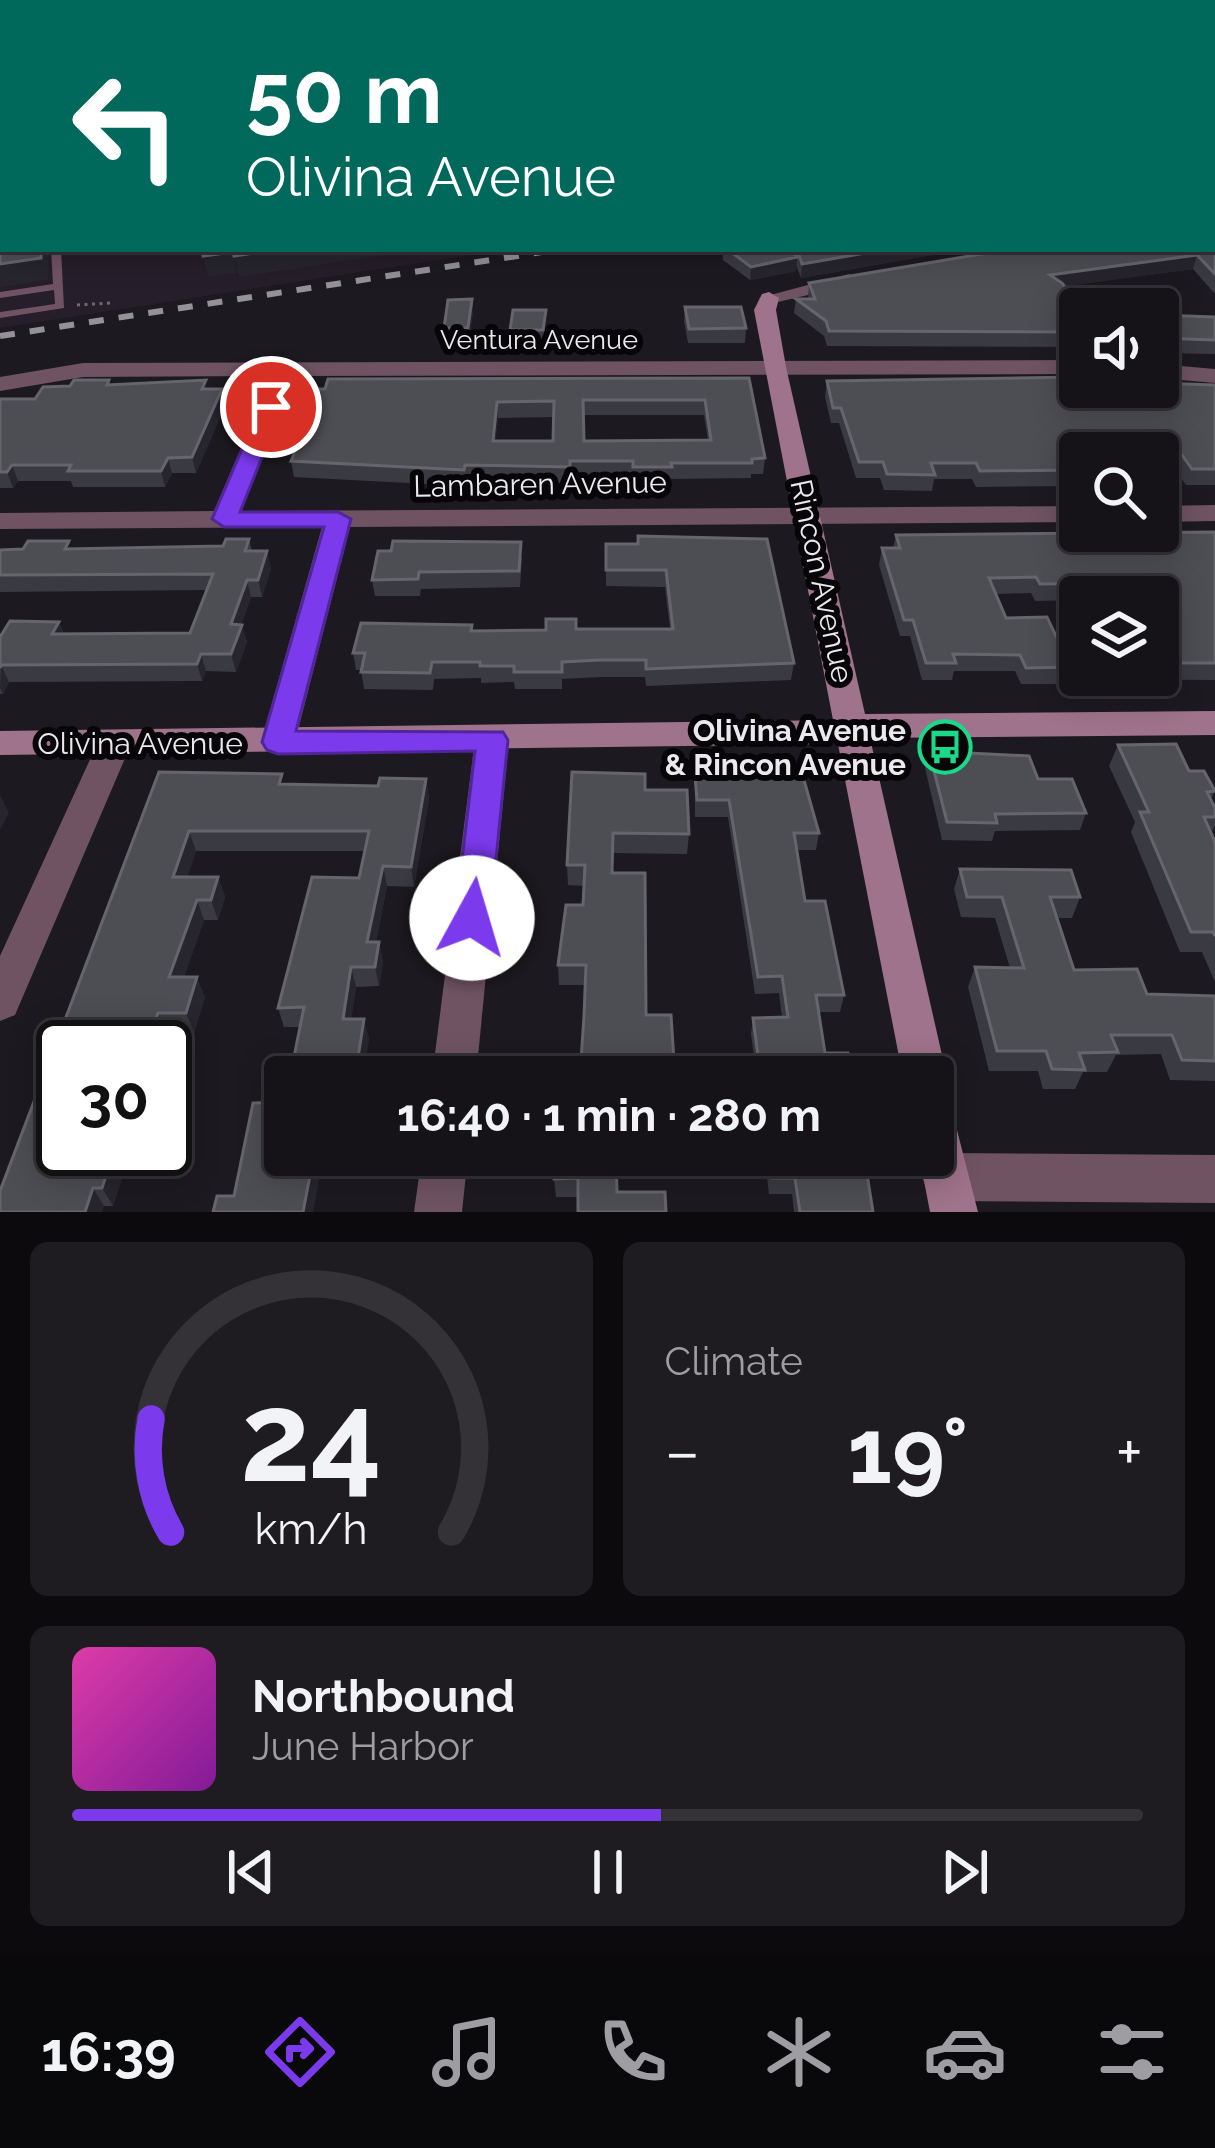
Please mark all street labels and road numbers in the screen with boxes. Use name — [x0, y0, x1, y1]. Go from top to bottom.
street label: Ventura Avenue — [440, 324, 638, 355]
street label: Lambaren Avenue — [413, 464, 667, 504]
street label: Rincon Avenue — [783, 476, 861, 686]
street label: Olivina Avenue — [37, 726, 243, 761]

